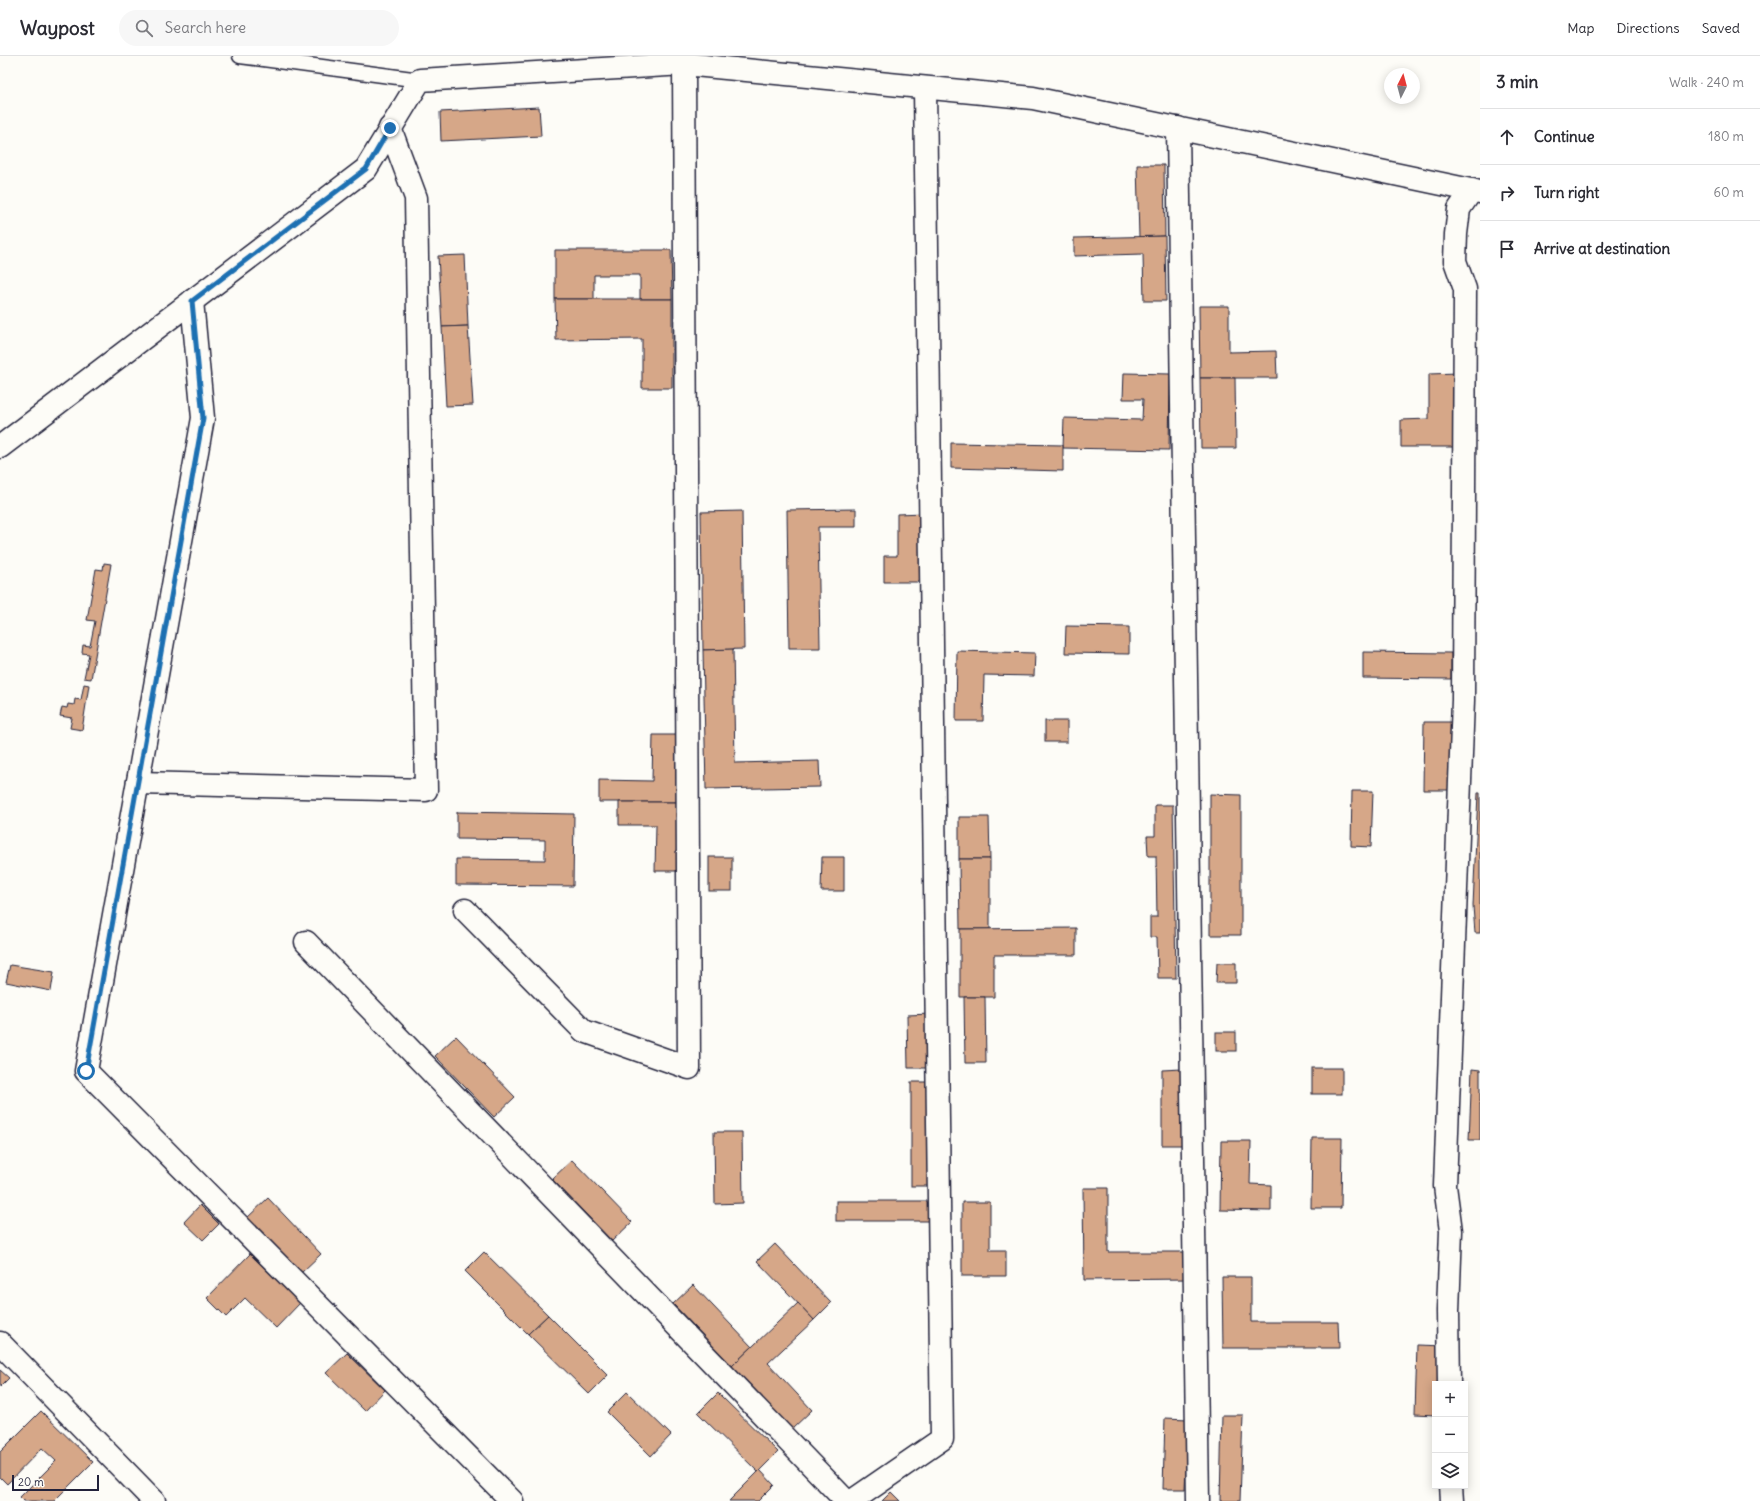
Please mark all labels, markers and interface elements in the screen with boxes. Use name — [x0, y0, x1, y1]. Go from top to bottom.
search box — [119, 10, 399, 46]
text: Waypost — [20, 16, 95, 40]
icon: search — [133, 17, 155, 39]
text: Search here — [165, 18, 246, 37]
text: Map — [1567, 19, 1594, 37]
text: Directions — [1616, 19, 1680, 37]
text: Saved — [1702, 19, 1740, 37]
north arrow — [1384, 68, 1420, 104]
text: 3 min — [1496, 71, 1538, 93]
text: Walk · 240 m — [1669, 74, 1744, 91]
route end — [381, 119, 399, 137]
icon: ahead — [1496, 126, 1518, 148]
text: Continue — [1534, 127, 1595, 146]
text: 180 m — [1708, 128, 1744, 145]
icon: right — [1496, 182, 1518, 204]
text: Turn right — [1534, 183, 1599, 202]
text: 60 m — [1713, 184, 1744, 201]
icon: arrive — [1496, 238, 1518, 260]
text: Arrive at destination — [1534, 239, 1670, 258]
route start — [77, 1062, 95, 1080]
map controls — [1432, 1381, 1468, 1489]
button: + — [1432, 1381, 1468, 1417]
button: − — [1432, 1417, 1468, 1453]
button: layers — [1432, 1453, 1468, 1489]
scale bar — [12, 1473, 99, 1492]
text: 20 m — [18, 1475, 44, 1489]

